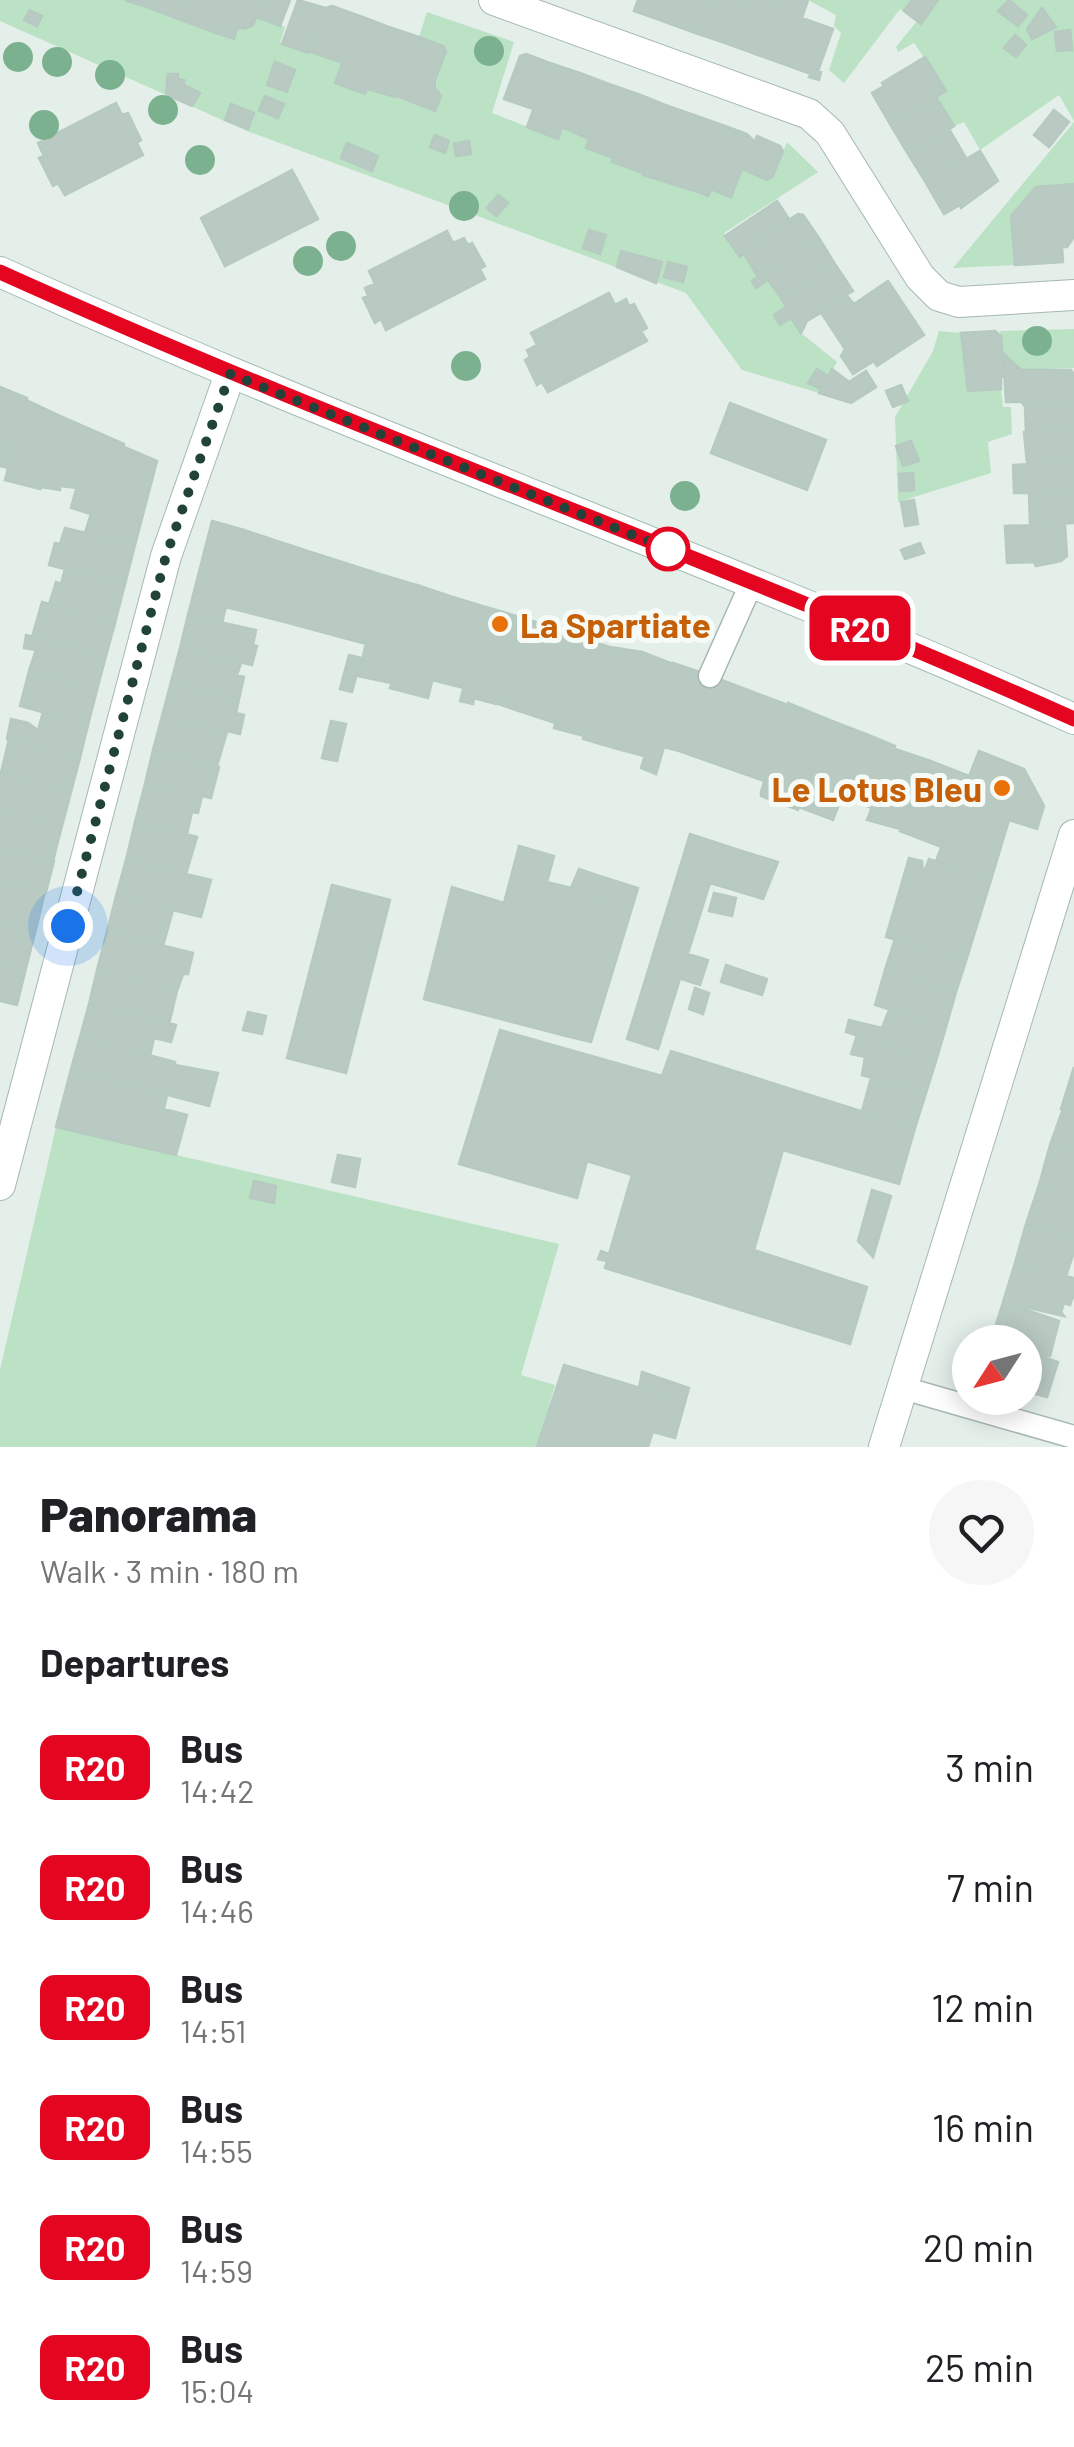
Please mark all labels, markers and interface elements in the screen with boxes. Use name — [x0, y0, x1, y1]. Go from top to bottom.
unlabelled marker — [647, 528, 689, 570]
line badge: R20 — [802, 596, 918, 660]
place label: La Spartiate — [520, 603, 711, 645]
text: R20 — [829, 607, 891, 649]
marker: La Spartiate — [489, 613, 511, 635]
place label: Le Lotus Bleu — [771, 767, 982, 809]
marker: Le Lotus Bleu — [991, 777, 1013, 799]
your location — [43, 901, 93, 951]
north arrow — [952, 1325, 1042, 1415]
map controls — [952, 1325, 1042, 1415]
button: heart — [929, 1480, 1034, 1585]
text: Panorama — [40, 1484, 257, 1542]
text: Walk · 3 min · 180 m — [40, 1551, 299, 1589]
text: Departures — [40, 1639, 229, 1685]
text: Bus — [180, 1725, 243, 1771]
text: 3 min — [945, 1744, 1034, 1790]
text: R20 — [64, 1746, 126, 1788]
text: 14:42 — [180, 1771, 254, 1809]
text: Bus — [180, 1845, 243, 1891]
text: 7 min — [947, 1864, 1034, 1910]
text: R20 — [64, 1866, 126, 1908]
text: 14:46 — [180, 1891, 254, 1929]
text: Bus — [180, 1965, 243, 2011]
text: 12 min — [931, 1984, 1034, 2030]
text: R20 — [64, 1986, 126, 2028]
text: 14:51 — [180, 2011, 246, 2049]
text: Bus — [180, 2085, 243, 2131]
text: 16 min — [932, 2104, 1034, 2150]
text: R20 — [64, 2106, 126, 2148]
text: 14:55 — [180, 2131, 253, 2169]
text: Bus — [180, 2205, 243, 2251]
text: 20 min — [923, 2224, 1034, 2270]
text: R20 — [64, 2226, 126, 2268]
text: 14:59 — [180, 2251, 253, 2289]
text: Bus — [180, 2325, 243, 2371]
text: 25 min — [925, 2344, 1034, 2390]
text: R20 — [64, 2346, 126, 2388]
text: 15:04 — [180, 2371, 254, 2409]

